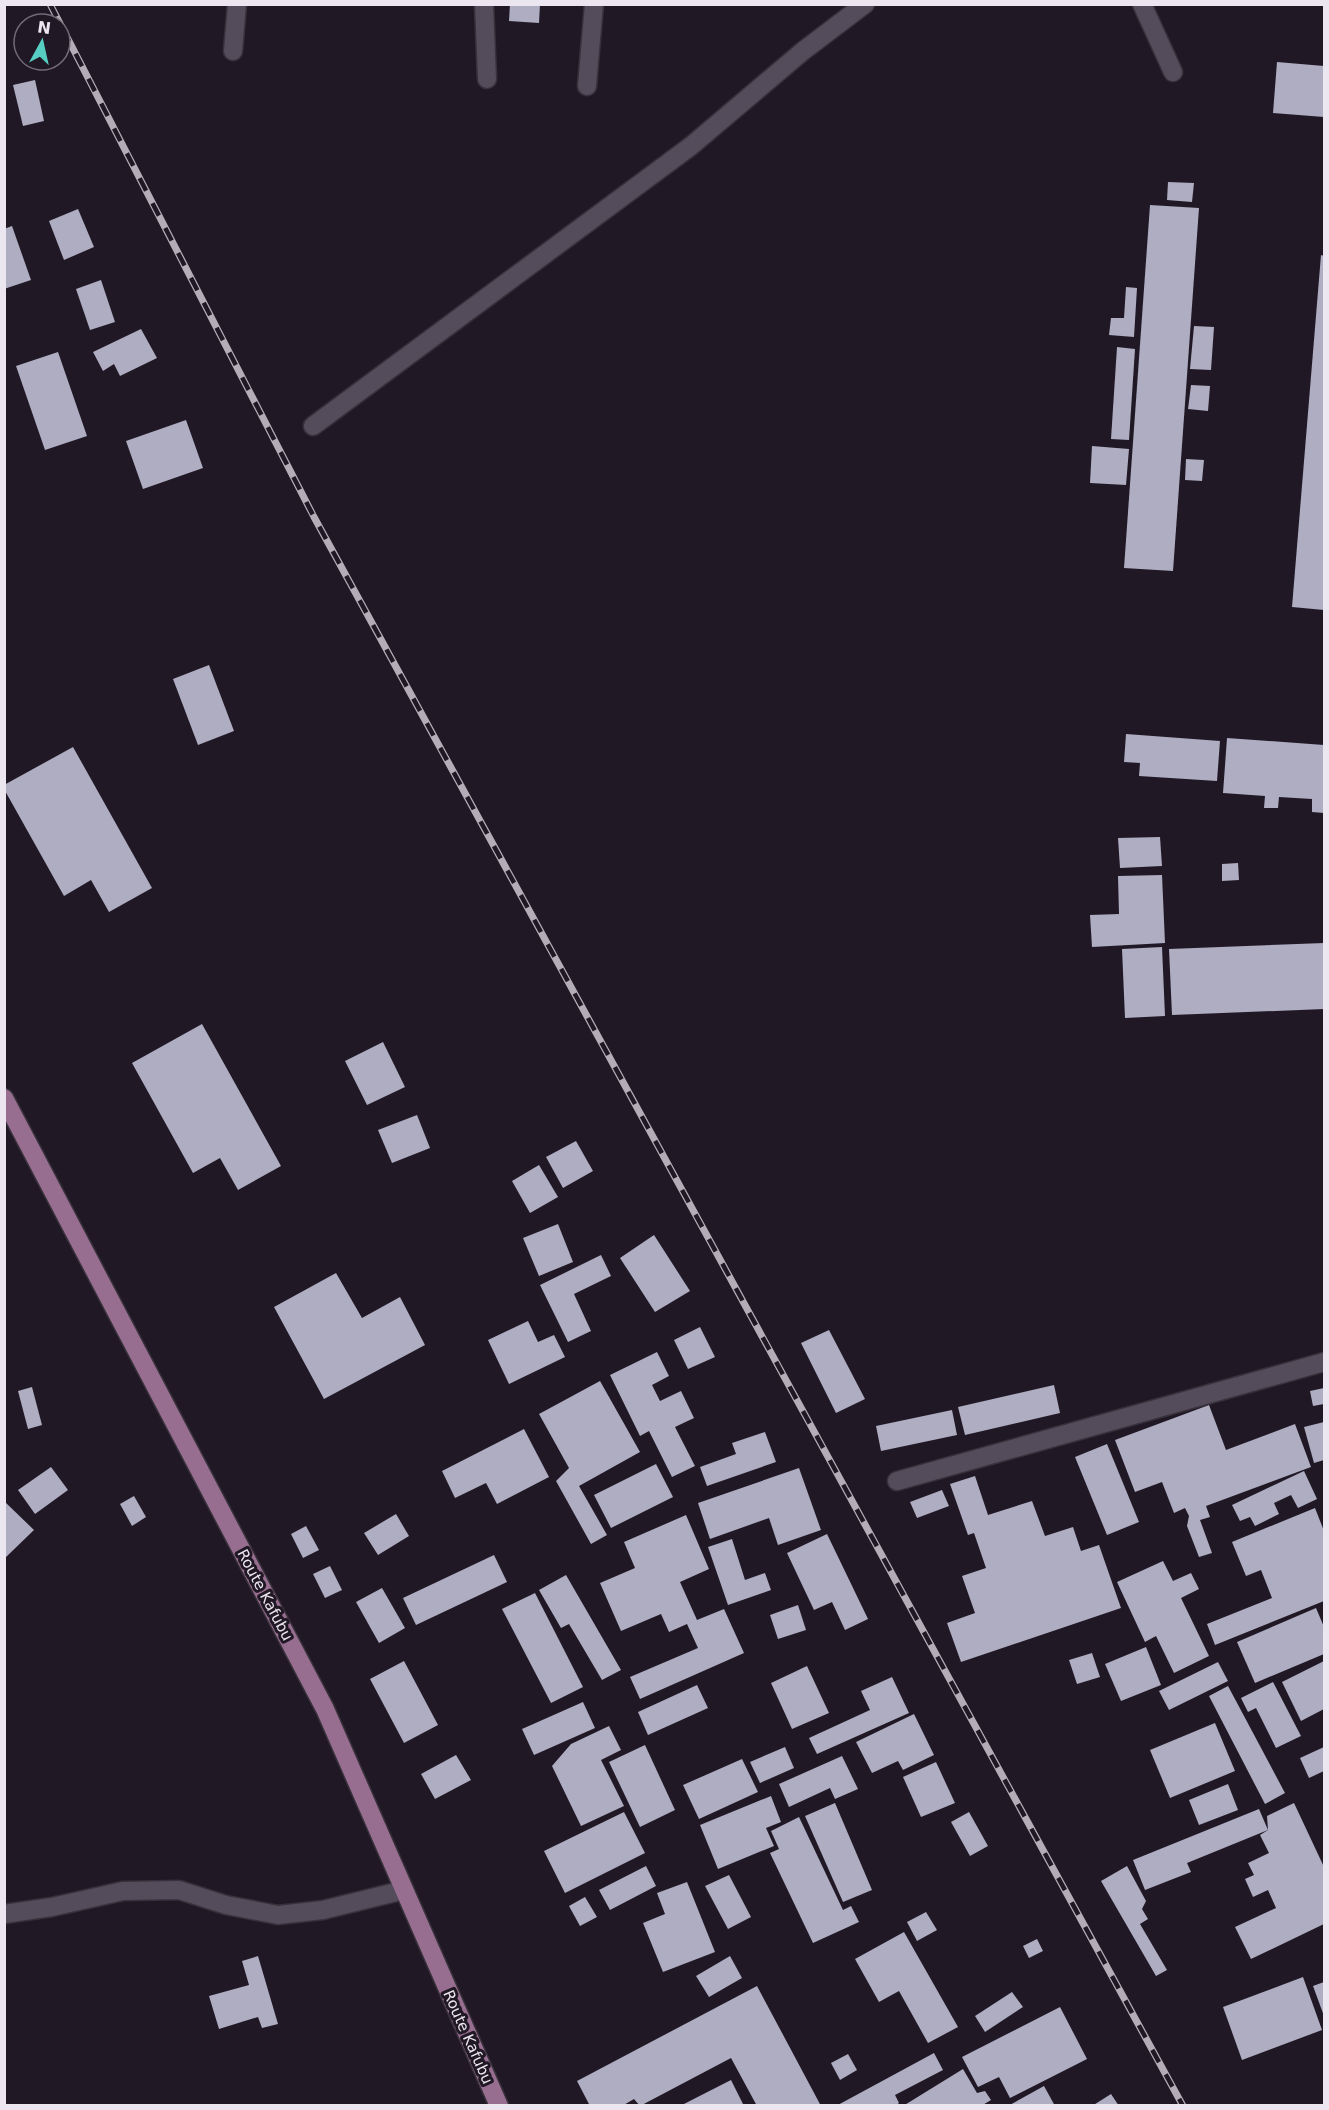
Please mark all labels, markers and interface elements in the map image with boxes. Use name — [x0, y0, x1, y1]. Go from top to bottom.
north arrow — [12, 12, 72, 72]
text: N — [36, 17, 52, 38]
street label: Route Kafubu — [233, 1546, 297, 1644]
street label: Route Kafubu — [439, 1987, 497, 2087]

